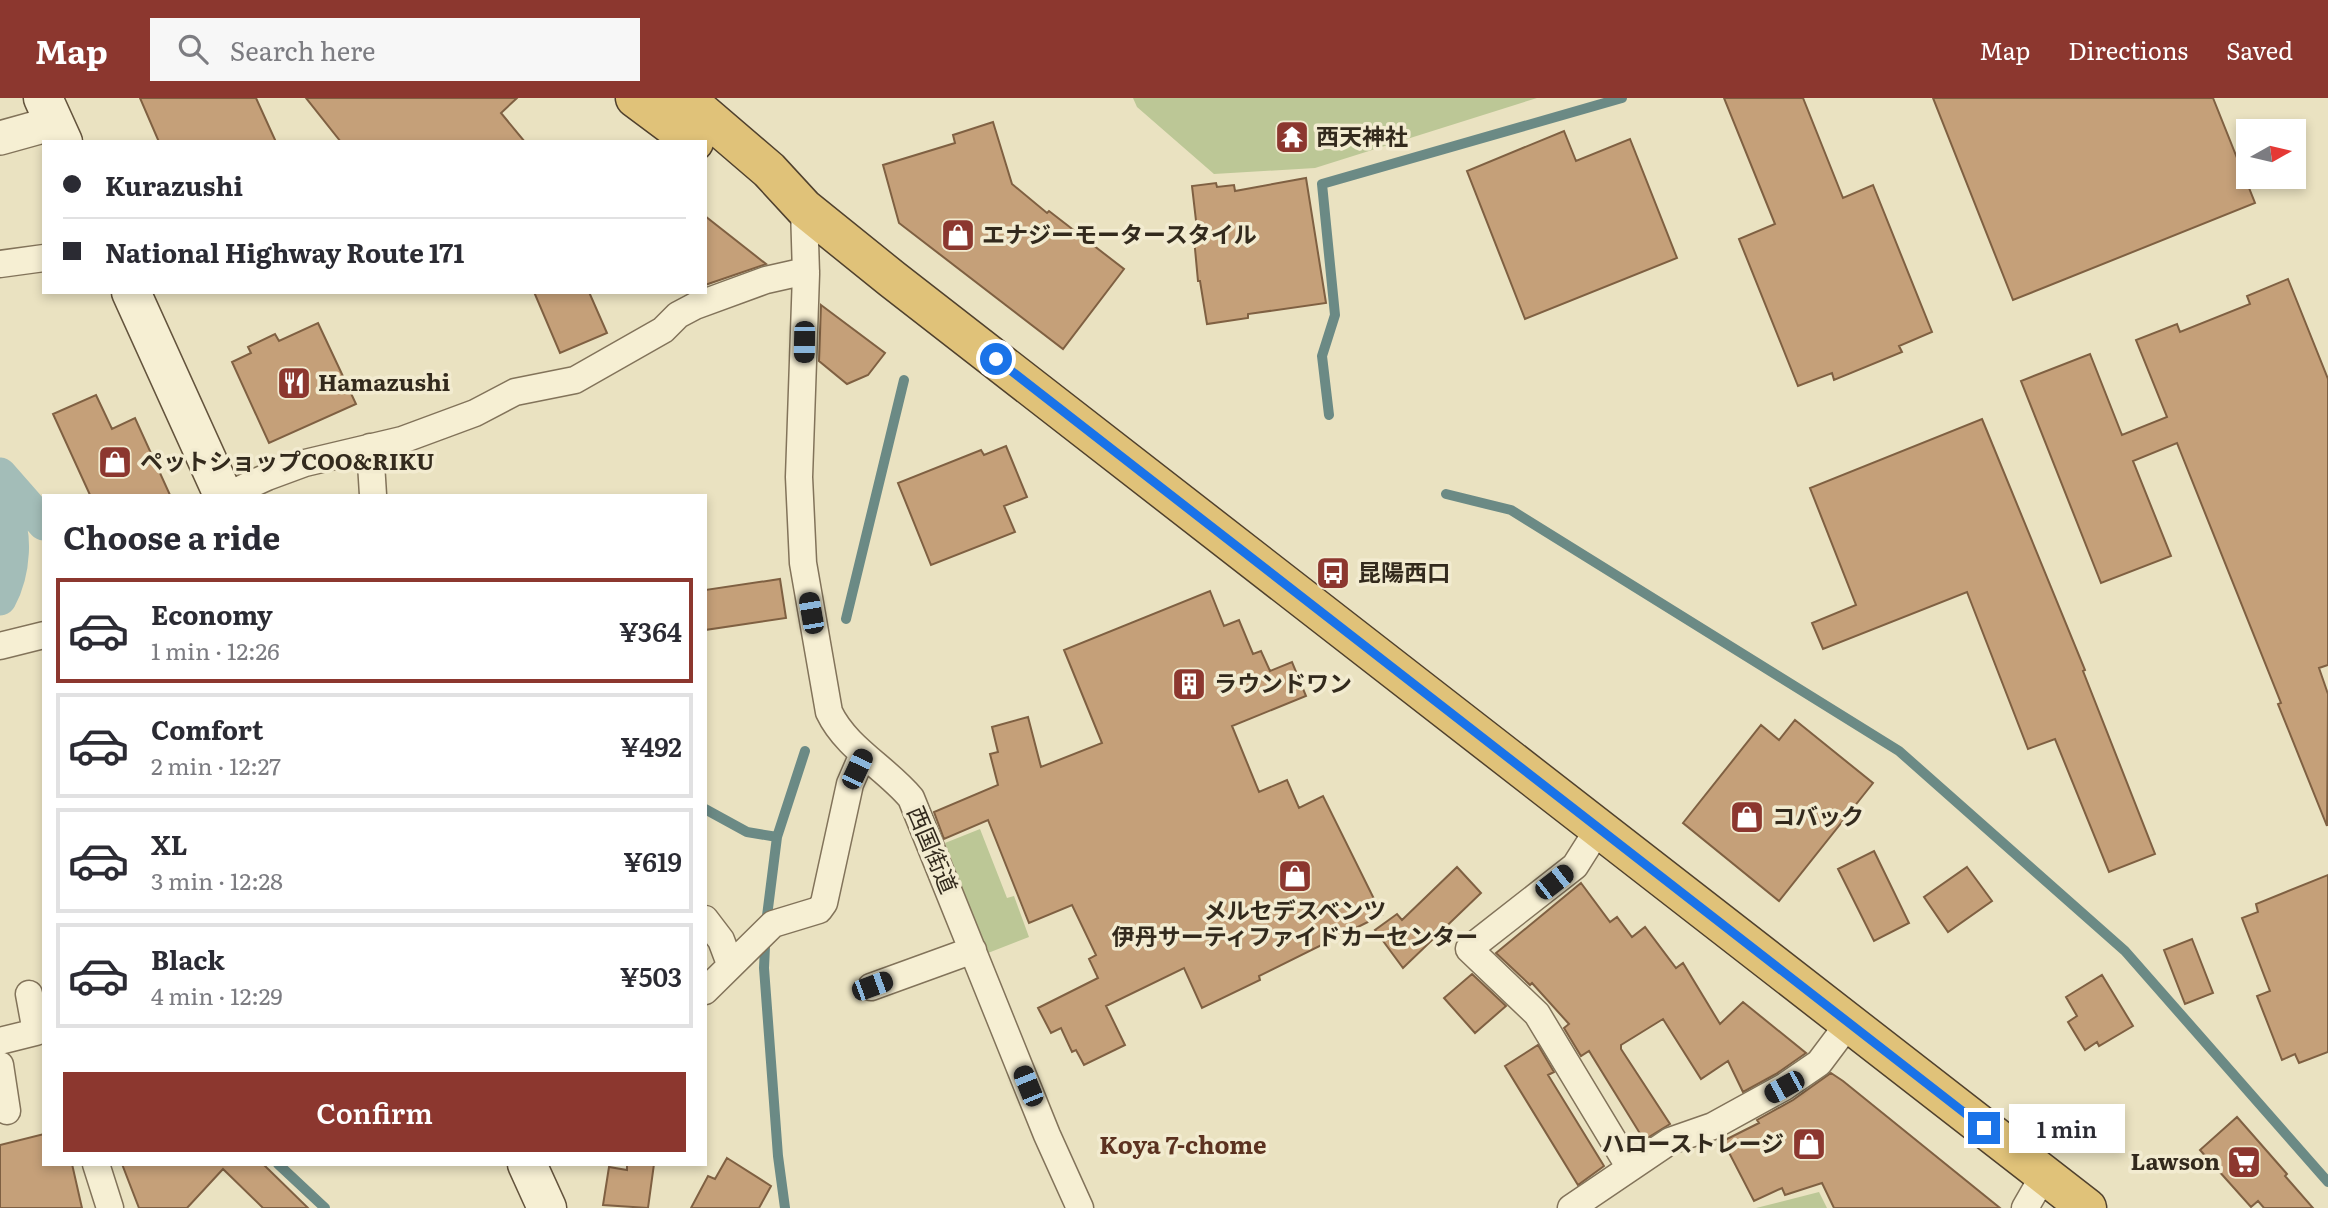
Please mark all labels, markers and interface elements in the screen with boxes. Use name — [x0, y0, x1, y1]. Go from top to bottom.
search box — [150, 18, 640, 81]
text: Map — [35, 25, 108, 74]
icon: search — [174, 30, 212, 68]
text: Search here — [230, 30, 376, 69]
text: Map — [1979, 32, 2030, 67]
text: Directions — [2068, 32, 2188, 67]
text: Saved — [2226, 32, 2293, 67]
temple icon: 西天神社 — [1273, 118, 1311, 156]
place label: 西天神社 — [1316, 118, 1408, 152]
north arrow — [2236, 119, 2306, 189]
map controls — [2236, 119, 2306, 189]
text: Kurazushi — [105, 165, 243, 204]
shop icon: エナジーモータースタイル — [939, 216, 977, 254]
place label: エナジーモータースタイル — [982, 216, 1257, 250]
text: National Highway Route 171 — [105, 232, 464, 271]
car — [794, 321, 815, 363]
route start — [980, 343, 1012, 375]
restaurant icon: Hamazushi — [275, 364, 313, 402]
place label: Hamazushi — [318, 364, 450, 398]
shop icon: ペットショップCOO&RIKU — [96, 443, 134, 481]
place label: ペットショップCOO&RIKU — [140, 443, 434, 477]
text: Choose a ride — [63, 512, 280, 560]
bus stop icon: 昆陽西口 — [1314, 554, 1352, 592]
place label: 昆陽西口 — [1358, 554, 1450, 588]
car — [798, 590, 825, 636]
text: Economy — [151, 594, 273, 633]
icon: car — [67, 599, 130, 662]
text: ¥364 — [619, 611, 682, 650]
text: 1 min · 12:26 — [151, 633, 279, 667]
building icon: ラウンドワン — [1170, 665, 1208, 703]
place label: ラウンドワン — [1214, 665, 1352, 699]
text: Comfort — [151, 709, 263, 748]
icon: car — [67, 714, 130, 777]
text: ¥492 — [620, 726, 682, 765]
car — [839, 746, 876, 792]
text: 2 min · 12:27 — [151, 748, 281, 782]
shop icon: コバック — [1728, 798, 1766, 836]
place label: コバック — [1772, 798, 1864, 832]
street label: 西国街道 — [900, 800, 967, 898]
text: XL — [151, 824, 188, 863]
icon: car — [67, 829, 130, 892]
text: ¥619 — [623, 841, 682, 880]
shop icon: メルセデスベンツ 伊丹サーティファイドカーセンター — [1276, 857, 1314, 895]
car — [1531, 861, 1578, 903]
text: 3 min · 12:28 — [151, 863, 283, 897]
place label: メルセデスベンツ 伊丹サーティファイドカーセンター — [1112, 892, 1478, 952]
text: Black — [151, 939, 225, 978]
icon: car — [67, 944, 130, 1007]
text: ¥503 — [620, 956, 682, 995]
car — [849, 969, 896, 1003]
text: 4 min · 12:29 — [151, 978, 282, 1012]
car — [1011, 1063, 1046, 1109]
car — [1761, 1068, 1808, 1106]
button: Confirm — [63, 1072, 686, 1152]
callout: 1 min — [2008, 1104, 2124, 1152]
text: 1 min — [2037, 1111, 2097, 1145]
route end — [1968, 1112, 2000, 1144]
place label: ハローストレージ — [1602, 1125, 1784, 1159]
shop icon: ハローストレージ — [1790, 1125, 1828, 1163]
district label: Koya 7-chome — [1099, 1126, 1267, 1161]
place label: Lawson — [2131, 1143, 2220, 1177]
supermarket icon: Lawson — [2225, 1143, 2263, 1181]

